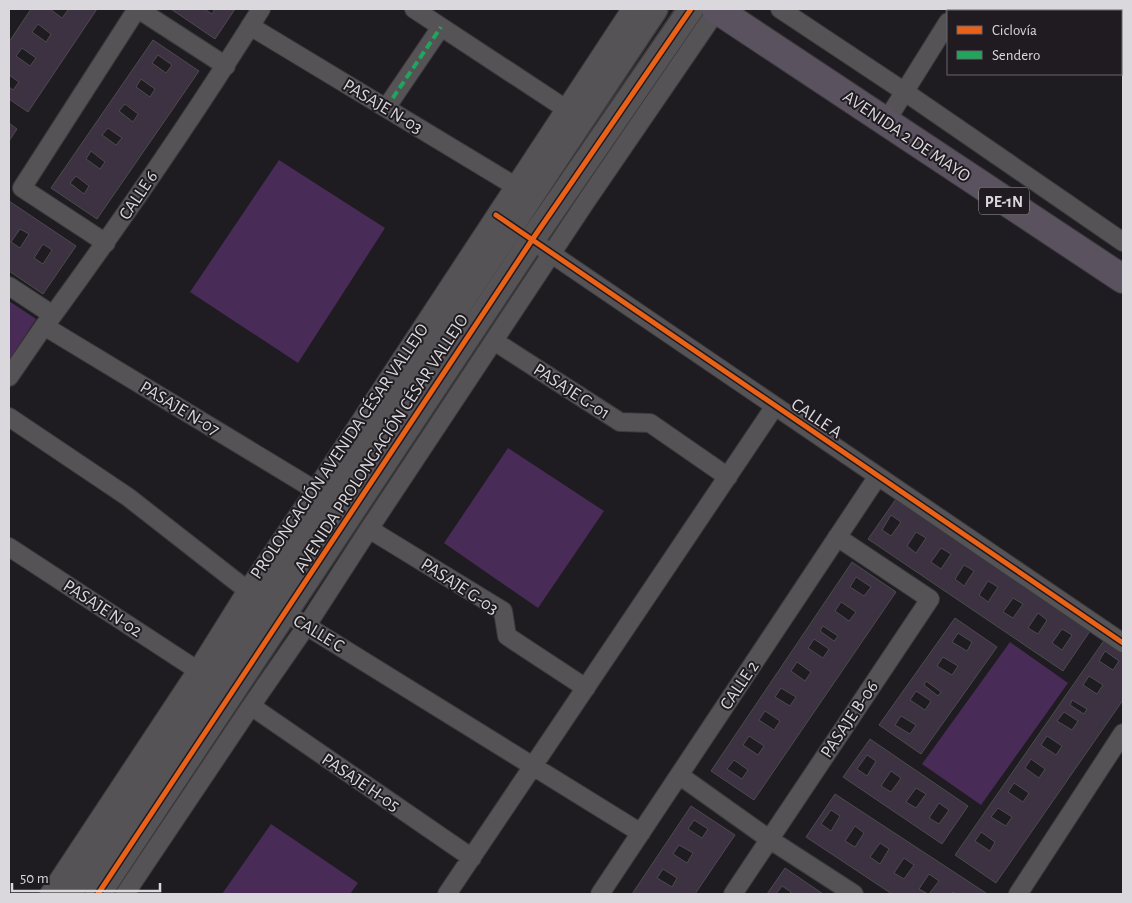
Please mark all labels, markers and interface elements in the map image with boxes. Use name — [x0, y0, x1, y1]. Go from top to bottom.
legend — [947, 10, 1122, 75]
text: Ciclovía — [992, 23, 1037, 38]
text: Sendero — [992, 48, 1040, 63]
street label: PASAJE N-03 — [340, 76, 425, 138]
street label: AVENIDA 2 DE MAYO — [840, 88, 973, 186]
street label: CALLE 6 — [116, 168, 162, 223]
road number: PE-1N — [979, 188, 1029, 215]
street label: AVENIDA PROLONGACIÓN CÉSAR VALLEJO — [289, 310, 472, 576]
street label: PROLONGACIÓN AVENIDA CÉSAR VALLEJO — [245, 319, 432, 582]
street label: PASAJE G-01 — [530, 361, 613, 423]
street label: PASAJE N-07 — [137, 378, 222, 440]
street label: CALLE A — [788, 395, 846, 442]
street label: PASAJE G-03 — [418, 555, 501, 618]
street label: PASAJE N-02 — [60, 577, 145, 641]
street label: CALLE C — [290, 612, 347, 656]
street label: CALLE 2 — [717, 658, 763, 713]
street label: PASAJE B-06 — [818, 678, 882, 761]
street label: PASAJE H-05 — [318, 750, 403, 815]
scale bar — [12, 860, 160, 892]
text: 50 m — [20, 871, 49, 886]

